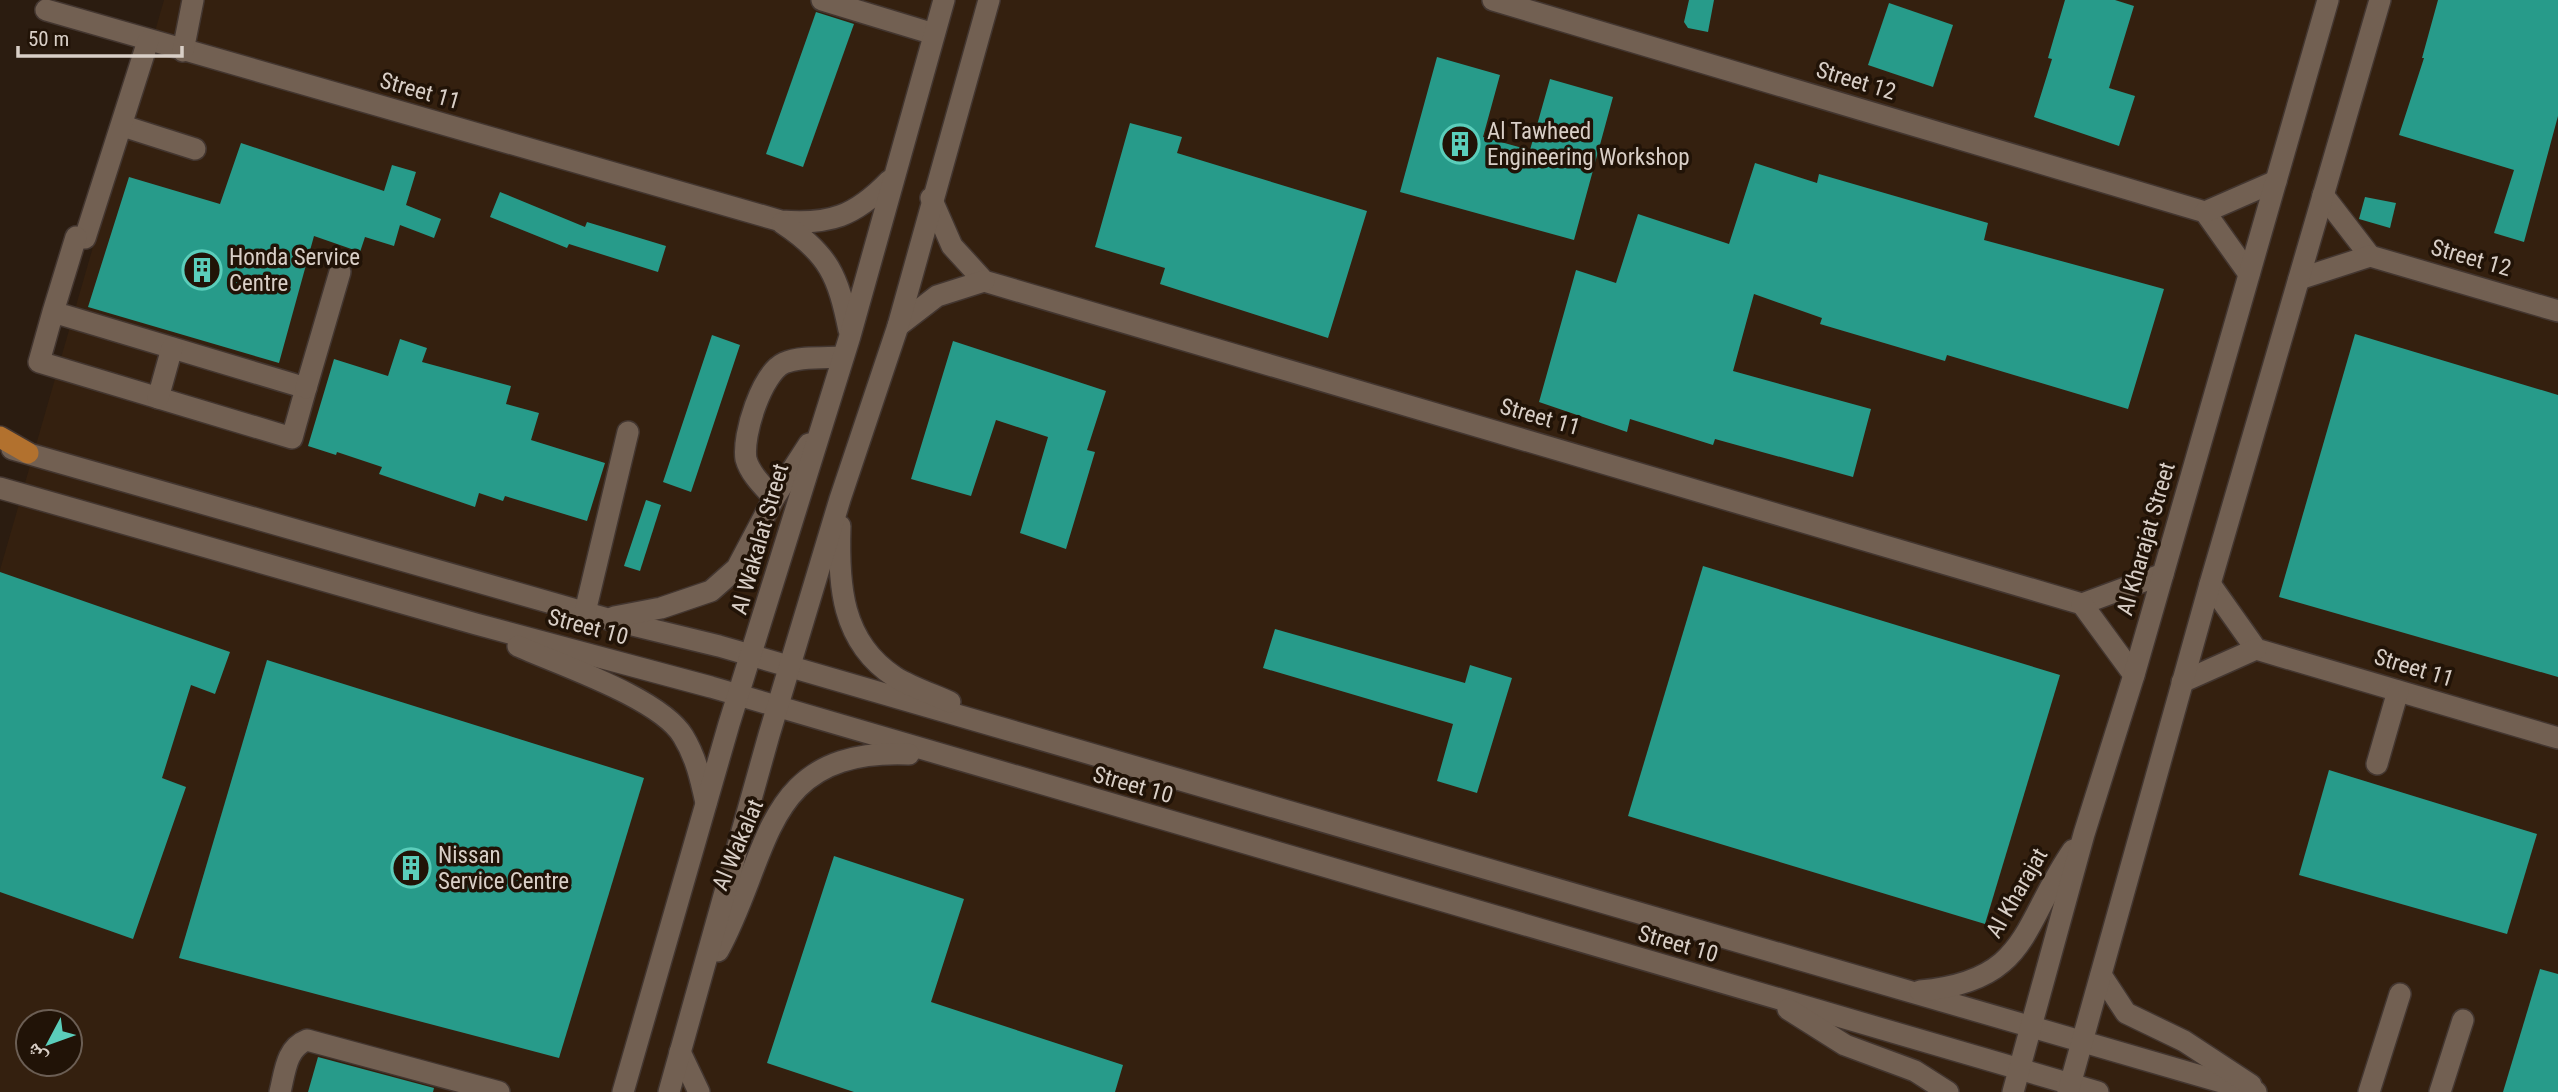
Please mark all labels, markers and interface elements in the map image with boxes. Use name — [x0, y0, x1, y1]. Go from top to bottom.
scale bar — [18, 14, 182, 58]
text: 50 m — [28, 27, 69, 51]
street label: Street 12 — [1813, 56, 1899, 106]
street label: Street 11 — [377, 67, 463, 115]
place label: Al Tawheed Engineering Workshop — [1487, 118, 1690, 171]
building icon: Al Tawheed Engineering Workshop — [1439, 123, 1481, 165]
street label: Street 12 — [2428, 234, 2514, 282]
place label: Honda Service Centre — [229, 244, 360, 297]
building icon: Honda Service Centre — [181, 249, 223, 291]
street label: Street 11 — [1497, 393, 1583, 441]
street label: Al Kharajat Street — [2111, 459, 2181, 619]
street label: Al Wakalat Street — [726, 460, 794, 618]
street label: Street 10 — [545, 603, 631, 651]
street label: Street 11 — [2371, 643, 2457, 693]
street label: Street 10 — [1090, 761, 1176, 809]
street label: Al Wakalat — [707, 795, 769, 895]
place label: Nissan Service Centre — [438, 842, 569, 895]
street label: Al Kharajat — [1981, 843, 2053, 943]
building icon: Nissan Service Centre — [390, 847, 432, 889]
street label: Street 10 — [1635, 920, 1721, 968]
north arrow — [14, 1008, 84, 1078]
text: ش — [21, 1039, 52, 1069]

